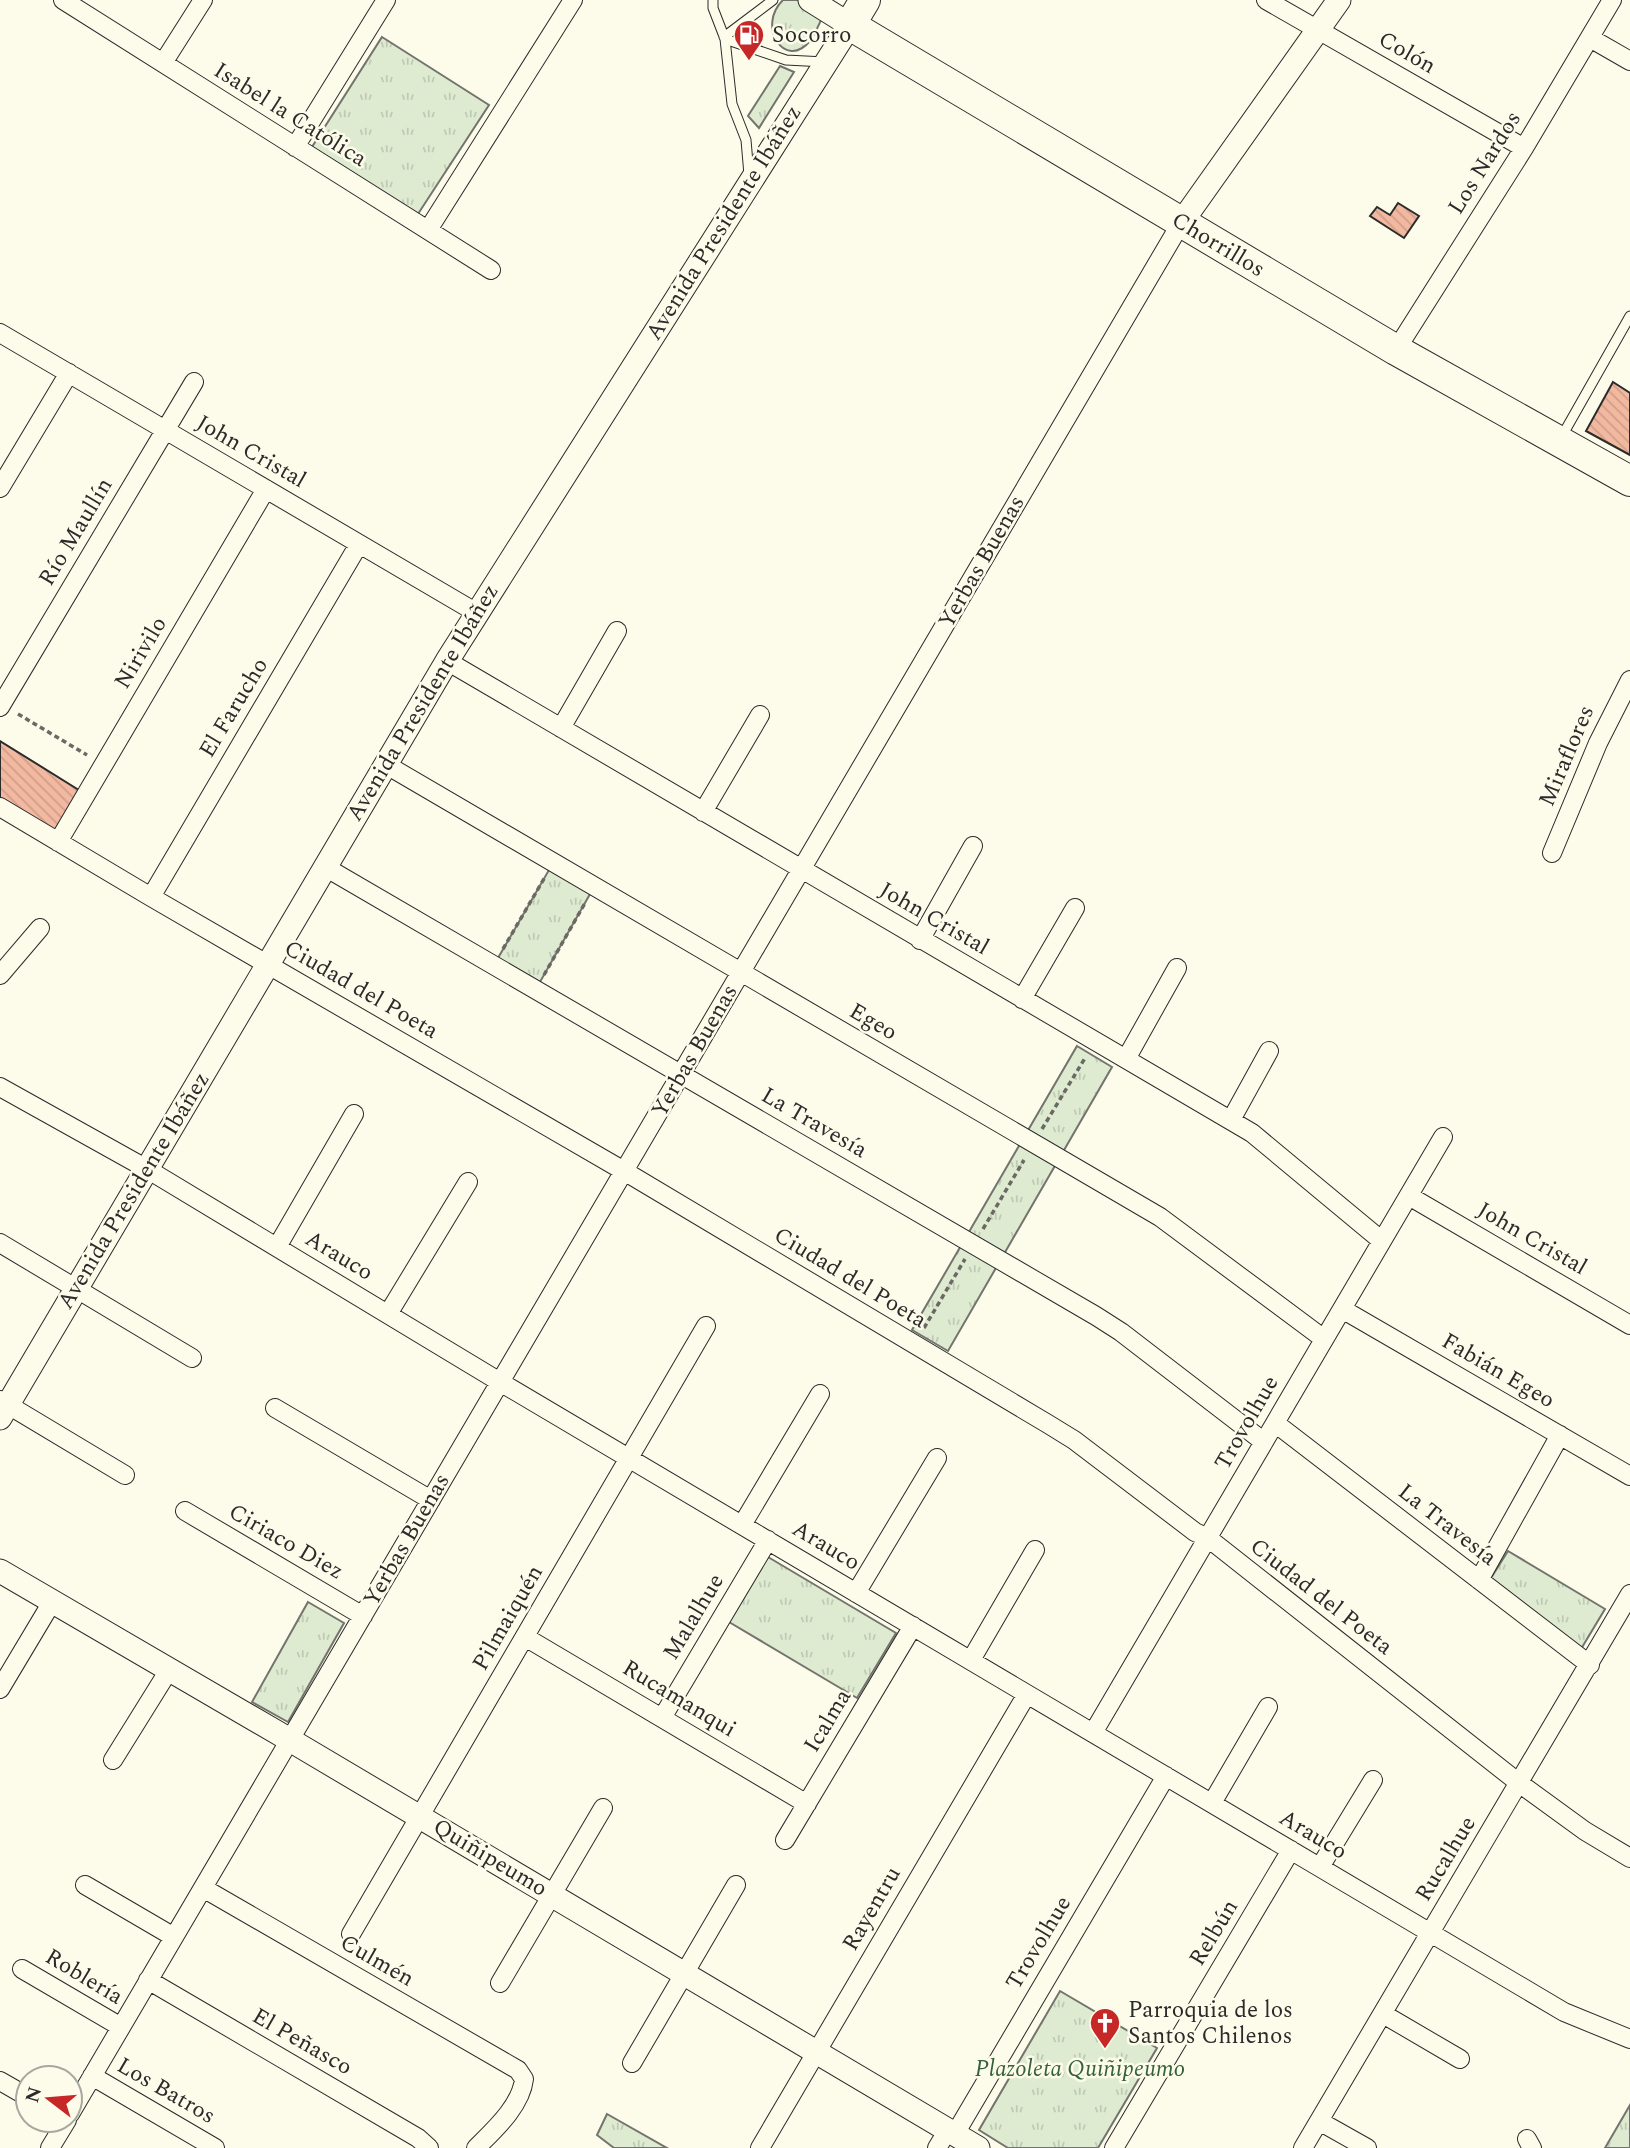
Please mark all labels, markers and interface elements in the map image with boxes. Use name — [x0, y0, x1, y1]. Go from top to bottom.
fuel station icon: Socorro — [732, 18, 766, 62]
place label: Socorro — [772, 18, 851, 53]
street label: Colón — [1372, 22, 1442, 84]
street label: Isabel la Católica — [206, 54, 374, 176]
street label: Avenida Presidente Ibáñez — [637, 98, 811, 348]
street label: Los Nardos — [1439, 104, 1531, 222]
street label: Chorrillos — [1164, 203, 1272, 287]
street label: John Cristal — [189, 406, 313, 498]
street label: Río Maullín — [30, 471, 122, 593]
street label: Yerbas Buenas — [930, 489, 1034, 635]
street label: Avenida Presidente Ibáñez — [338, 577, 508, 829]
street label: Nirivilo — [106, 610, 176, 696]
street label: El Farucho — [190, 651, 278, 765]
street label: Miraflores — [1530, 700, 1604, 812]
street label: John Cristal — [872, 873, 996, 965]
street label: Ciudad del Poeta — [277, 932, 445, 1048]
street label: Yerbas Buenas — [643, 978, 747, 1124]
street label: Egeo — [842, 994, 904, 1050]
street label: Avenida Presidente Ibáñez — [49, 1065, 219, 1317]
street label: La Travesía — [754, 1078, 874, 1168]
street label: John Cristal — [1470, 1193, 1594, 1285]
street label: Ciudad del Poeta — [767, 1218, 933, 1338]
street label: Arauco — [298, 1222, 380, 1290]
street label: Fabián Egeo — [1435, 1324, 1561, 1418]
street label: Trovolhue — [1206, 1369, 1288, 1477]
street label: Yerbas Buenas — [355, 1467, 459, 1613]
street label: La Travesía — [1390, 1475, 1504, 1575]
street label: Ciriaco Diez — [222, 1495, 350, 1589]
street label: Arauco — [785, 1512, 867, 1580]
street label: Ciudad del Poeta — [1242, 1530, 1400, 1664]
street label: Pilmaiquén — [464, 1559, 552, 1677]
street label: Malalhue — [654, 1567, 734, 1667]
street label: Rucamanqui — [615, 1651, 743, 1747]
street label: Icalma — [795, 1683, 861, 1759]
street label: Arauco — [1272, 1801, 1354, 1869]
street label: Quiñipeumo — [426, 1810, 554, 1906]
street label: Rucalhue — [1407, 1810, 1485, 1908]
street label: Rayentru — [834, 1860, 910, 1958]
street label: Trovolhue — [997, 1889, 1081, 1997]
street label: Relbún — [1180, 1893, 1248, 1973]
street label: Culmén — [333, 1926, 421, 1996]
street label: Roblería — [38, 1940, 130, 2014]
place label: Parroquia de los Santos Chilenos — [1128, 1993, 1293, 2054]
street label: El Peñasco — [245, 1999, 359, 2085]
church icon: Parroquia de los Santos Chilenos — [1088, 2006, 1122, 2050]
street label: Los Batros — [110, 2049, 222, 2133]
park label: Plazoleta Quiñipeumo — [975, 2052, 1185, 2087]
north arrow — [14, 2064, 84, 2134]
text: N — [18, 2083, 50, 2106]

